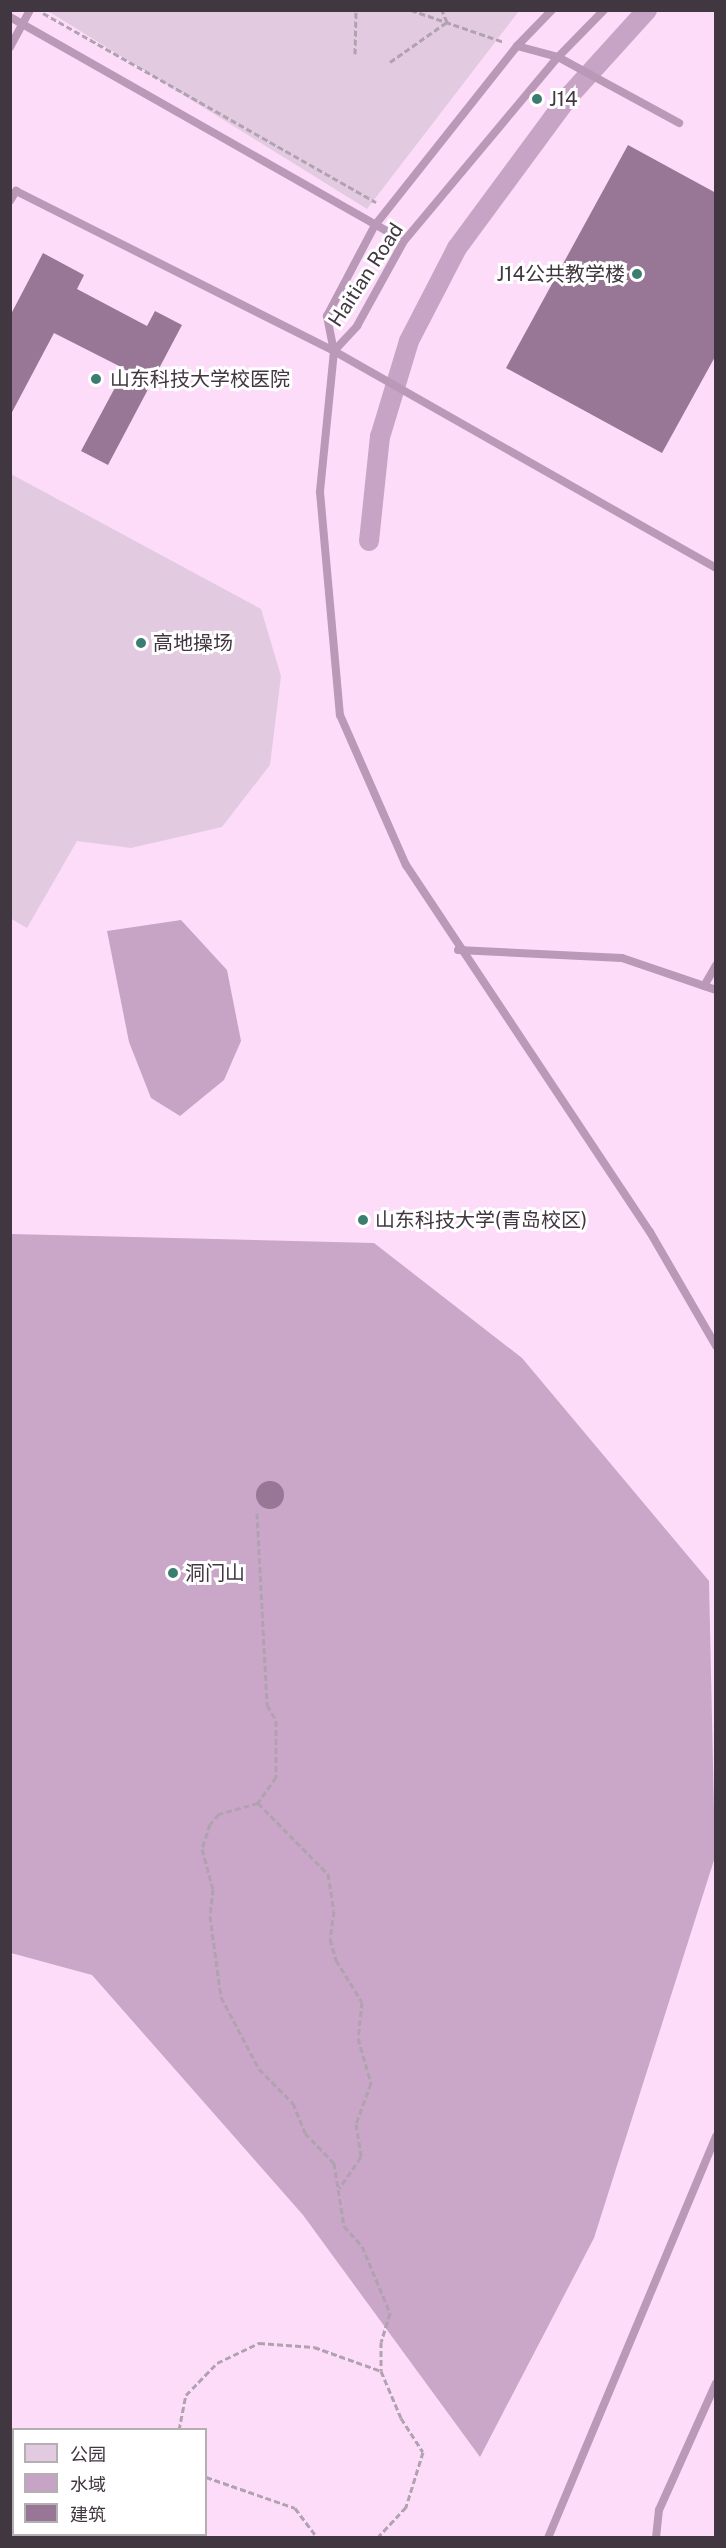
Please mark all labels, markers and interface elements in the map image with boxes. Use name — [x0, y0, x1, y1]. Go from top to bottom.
place label: J14 — [549, 87, 577, 111]
marker: J14 — [530, 92, 544, 106]
street label: Haitian Road — [324, 219, 408, 331]
place label: J14公共教学楼 — [497, 262, 625, 286]
marker: J14公共教学楼 — [630, 267, 644, 281]
place label: 山东科技大学校医院 — [110, 367, 290, 391]
marker: 山东科技大学校医院 — [87, 370, 105, 388]
place label: 高地操场 — [153, 631, 233, 655]
marker: 高地操场 — [134, 636, 148, 650]
place label: 山东科技大学(青岛校区) — [375, 1208, 587, 1232]
marker: 山东科技大学(青岛校区) — [356, 1213, 370, 1227]
place label: 洞门山 — [185, 1561, 245, 1585]
marker: 洞门山 — [166, 1566, 180, 1580]
legend — [12, 2428, 207, 2536]
text: 公园 — [70, 2444, 106, 2465]
text: 水域 — [70, 2474, 106, 2495]
text: 建筑 — [70, 2504, 106, 2525]

